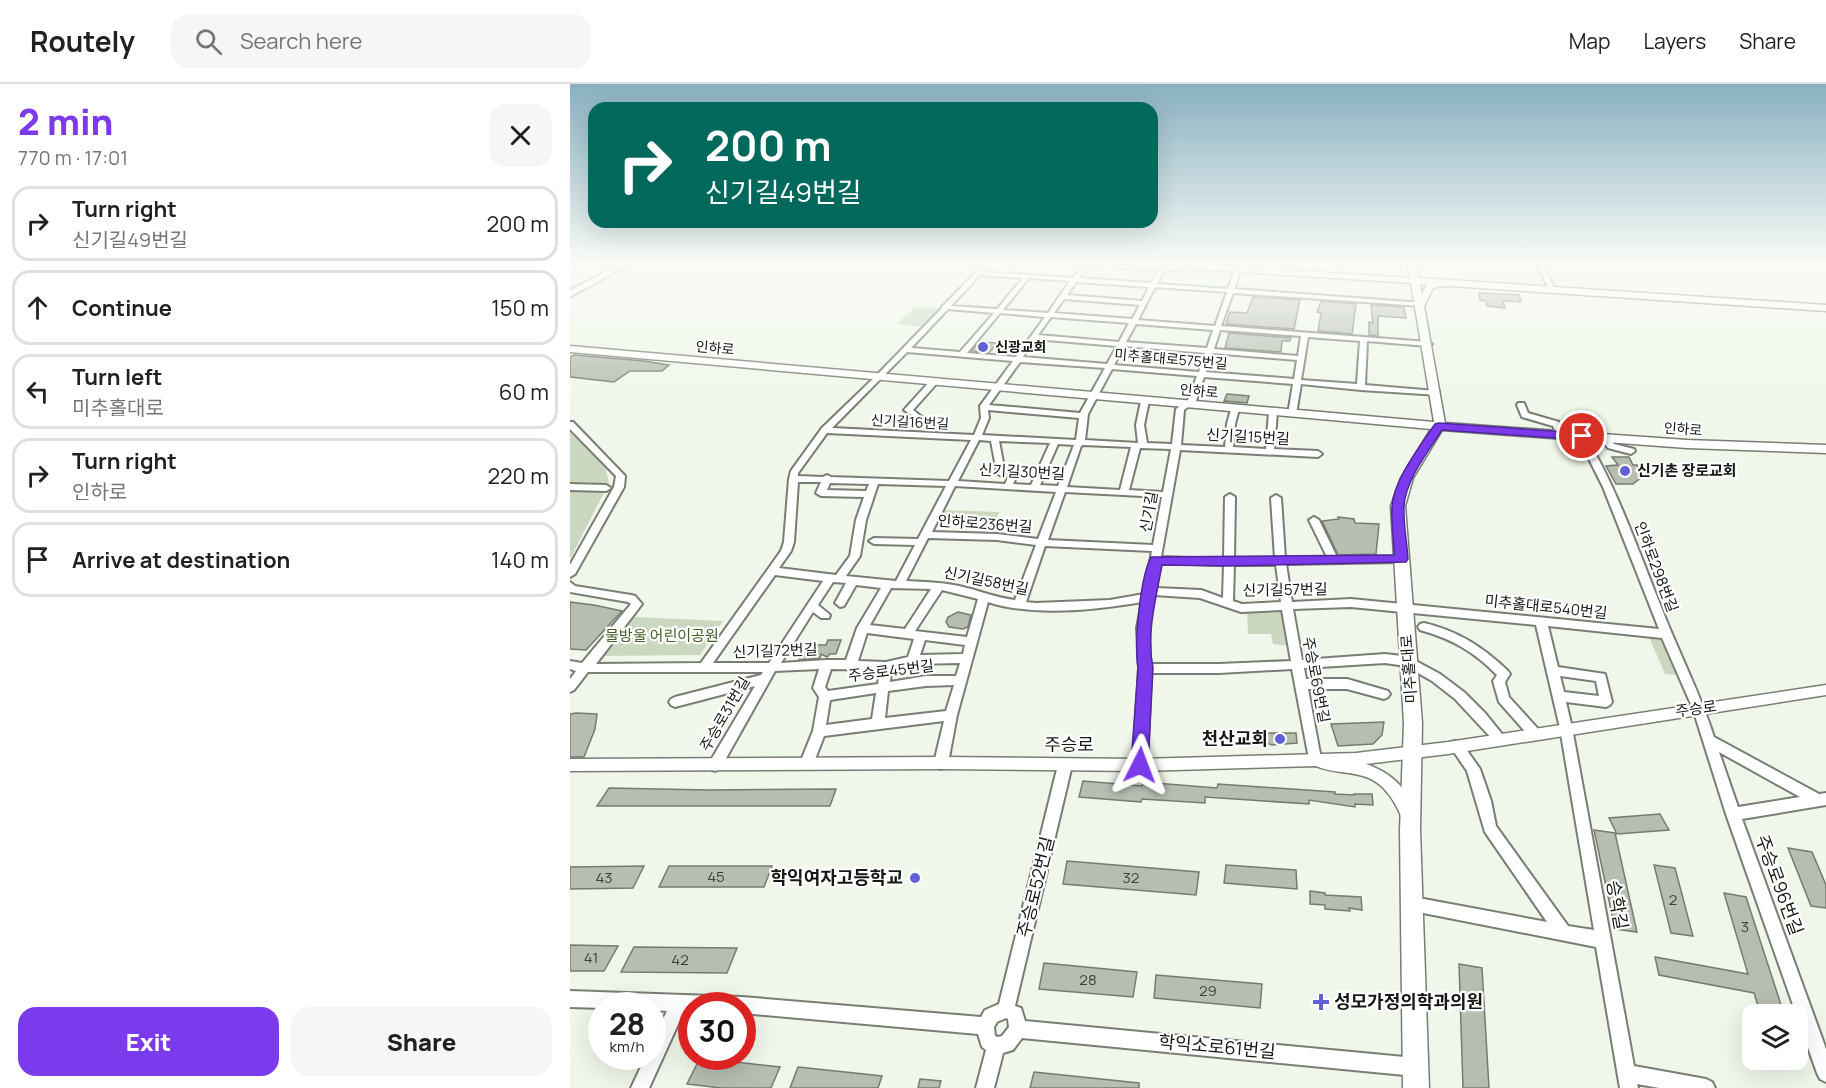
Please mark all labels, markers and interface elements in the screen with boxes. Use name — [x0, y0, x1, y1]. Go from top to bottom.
search box — [171, 14, 591, 68]
text: Routely — [30, 22, 135, 60]
icon: search — [192, 25, 225, 58]
text: Search here — [240, 26, 362, 56]
text: Map — [1569, 27, 1610, 55]
text: Layers — [1643, 27, 1706, 55]
text: Share — [1739, 27, 1796, 55]
text: 2 min — [18, 97, 113, 146]
button: close — [489, 104, 552, 167]
text: 200 m — [705, 116, 831, 174]
icon: right — [606, 126, 684, 204]
text: 770 m · 17:01 — [18, 144, 128, 171]
text: 신기길49번길 — [705, 173, 862, 210]
text: Turn right — [72, 194, 177, 224]
icon: right — [21, 207, 54, 240]
text: 200 m — [487, 209, 549, 239]
text: 신기길49번길 — [72, 226, 188, 253]
icon: ahead — [21, 291, 54, 324]
text: Continue — [72, 293, 172, 323]
text: 150 m — [491, 293, 549, 323]
street label: 인하로 — [695, 336, 735, 359]
place label: 신광교회 — [995, 337, 1047, 356]
marker: 신광교회 — [976, 340, 990, 354]
street label: 미추홀대로575번길 — [1114, 344, 1228, 373]
text: Turn left — [72, 362, 162, 392]
icon: left — [21, 375, 54, 408]
text: 60 m — [499, 377, 549, 407]
street label: 인하로 — [1179, 379, 1219, 402]
text: 미추홀대로 — [72, 394, 164, 421]
street label: 신기길16번길 — [870, 410, 950, 433]
pin — [1556, 410, 1607, 461]
street label: 인하로 — [1663, 418, 1703, 439]
icon: arrive — [1565, 419, 1598, 452]
street label: 신기길15번길 — [1206, 424, 1290, 449]
text: Turn right — [72, 446, 177, 476]
icon: right — [21, 459, 54, 492]
street label: 신기길30번길 — [978, 459, 1066, 484]
place label: 신기촌 장로교회 — [1637, 460, 1737, 481]
text: 220 m — [487, 461, 549, 491]
marker: 신기촌 장로교회 — [1618, 464, 1632, 478]
text: 인하로 — [72, 478, 127, 505]
street label: 신기길 — [1135, 490, 1162, 534]
street label: 인하로236번길 — [937, 510, 1033, 537]
street label: 인하로298번길 — [1630, 518, 1683, 615]
icon: arrive — [21, 543, 54, 576]
text: Arrive at destination — [72, 545, 290, 575]
text: 140 m — [491, 545, 549, 575]
street label: 신기길58번길 — [942, 561, 1031, 600]
street label: 신기길57번길 — [1242, 578, 1328, 601]
street label: 미추홀대로540번길 — [1484, 590, 1608, 623]
park label: 물방울 어린이공원 — [605, 625, 719, 646]
street label: 미추홀대로 — [1396, 634, 1421, 704]
street label: 주승로69번길 — [1298, 635, 1335, 725]
street label: 신기길72번길 — [732, 639, 818, 662]
street label: 주승로45번길 — [847, 655, 935, 686]
street label: 주승로31번길 — [695, 672, 754, 755]
street label: 주승로 — [1674, 695, 1718, 722]
place label: 천산교회 — [1202, 726, 1268, 750]
street label: 주승로 — [1044, 732, 1094, 756]
marker: 천산교회 — [1273, 732, 1287, 746]
position arrow — [1108, 733, 1172, 797]
street label: 주승로96번길 — [1751, 831, 1809, 938]
street label: 주승로52번길 — [1011, 834, 1059, 940]
place label: 학익여자고등학교 — [771, 865, 903, 889]
house number: 45 — [707, 866, 725, 887]
house number: 43 — [595, 867, 613, 888]
house number: 32 — [1123, 867, 1139, 888]
marker: 학익여자고등학교 — [908, 871, 922, 885]
street label: 승학길 — [1602, 878, 1634, 931]
house number: 2 — [1669, 889, 1677, 910]
house number: 3 — [1741, 916, 1749, 937]
house number: 41 — [584, 947, 598, 968]
house number: 42 — [671, 949, 689, 970]
house number: 28 — [1079, 969, 1097, 990]
house number: 29 — [1199, 980, 1217, 1001]
place label: 성모가정의학과의원 — [1334, 989, 1483, 1013]
speed limit sign: 30 — [678, 992, 756, 1070]
marker: 성모가정의학과의원 — [1312, 993, 1330, 1011]
text: 28 — [609, 1003, 645, 1044]
map controls — [1742, 1004, 1808, 1070]
button: layers — [1742, 1004, 1808, 1070]
button: Exit — [18, 1007, 279, 1076]
button: Share — [291, 1007, 552, 1076]
street label: 학익소로61번길 — [1158, 1029, 1277, 1063]
text: km/h — [610, 1036, 644, 1057]

